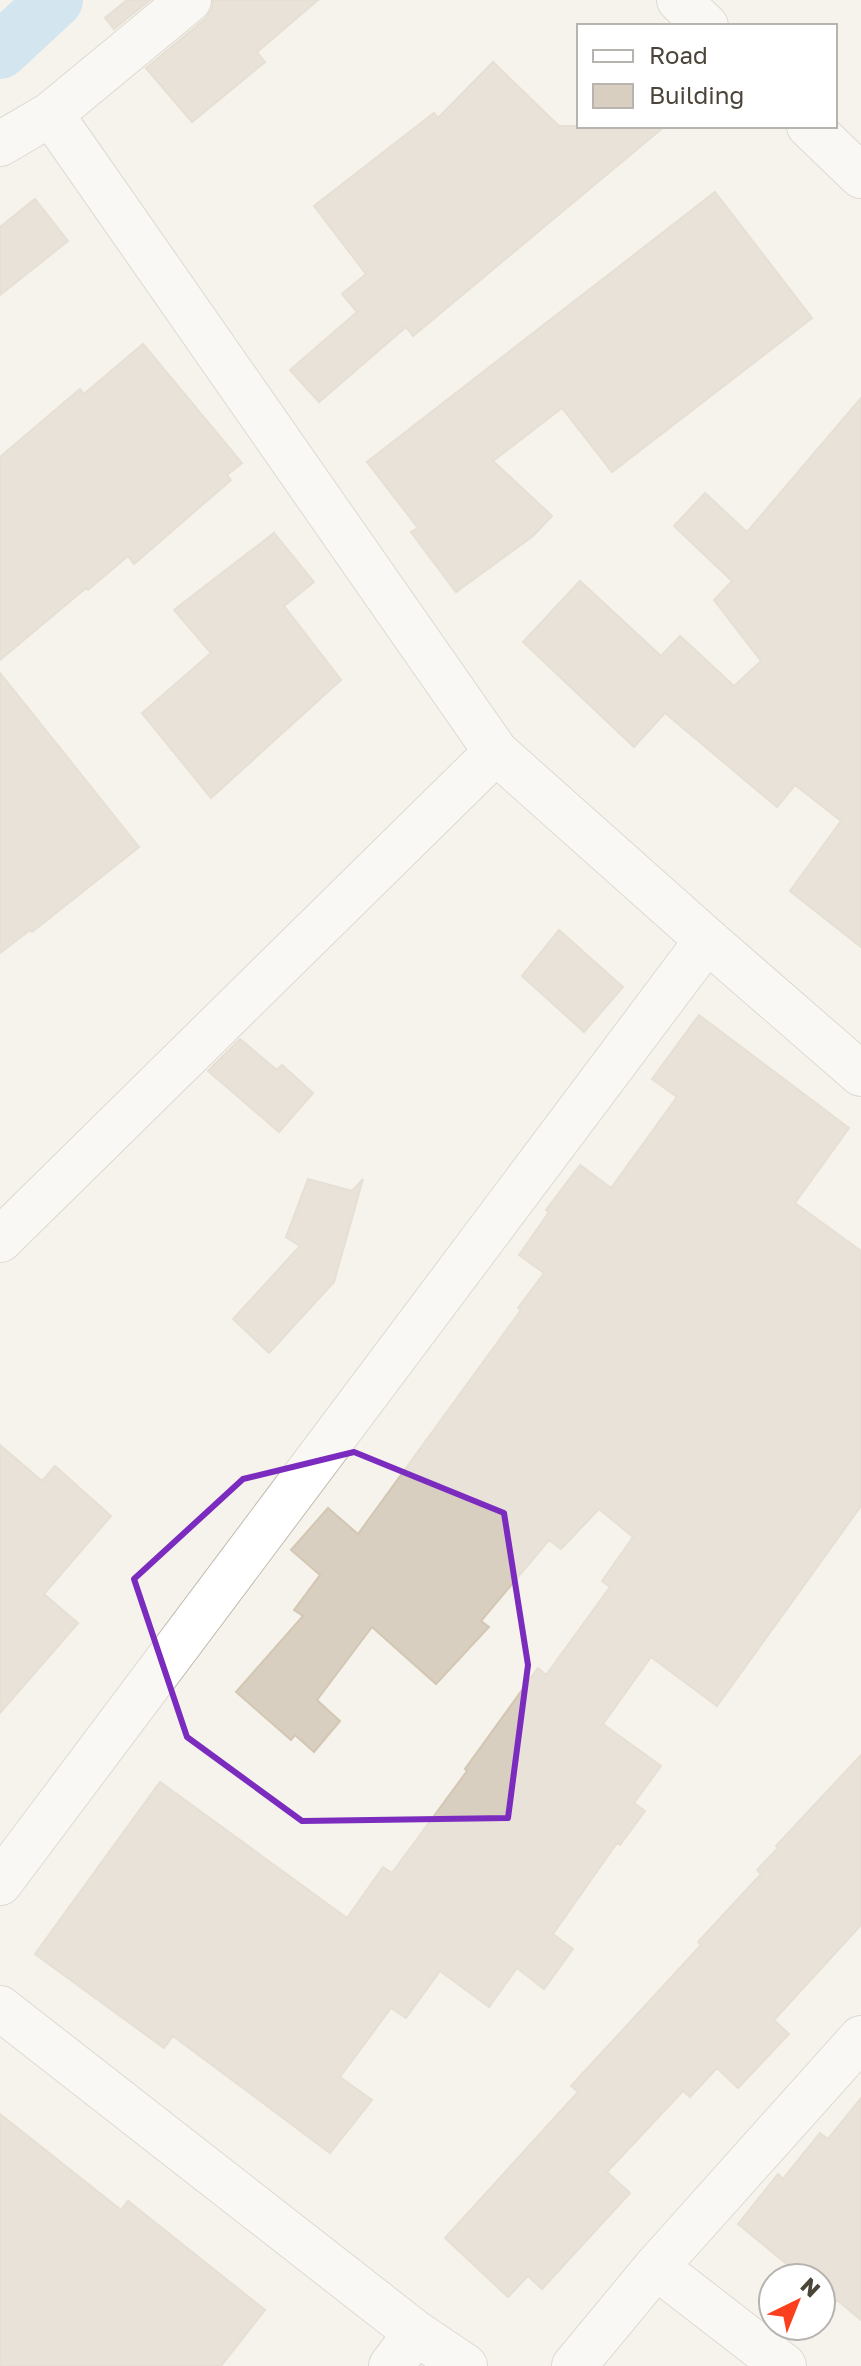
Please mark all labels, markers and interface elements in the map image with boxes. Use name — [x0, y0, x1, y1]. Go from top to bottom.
legend — [577, 24, 837, 128]
text: Road — [649, 40, 708, 69]
text: Building — [649, 80, 744, 109]
north arrow — [757, 2262, 837, 2342]
text: N — [796, 2271, 826, 2303]

